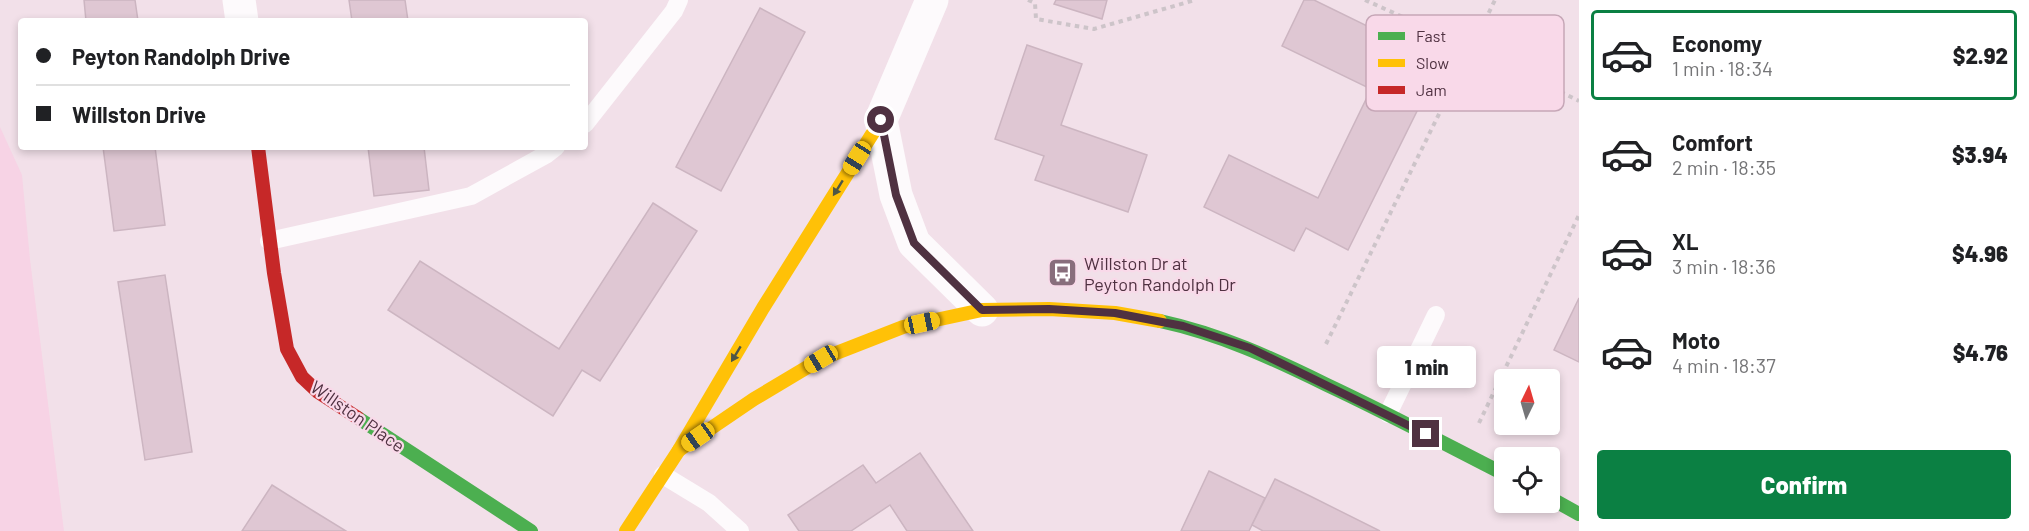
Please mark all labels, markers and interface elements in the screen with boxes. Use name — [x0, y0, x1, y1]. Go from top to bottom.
legend — [1366, 15, 1564, 111]
text: Fast — [1416, 26, 1446, 45]
icon: car — [1600, 28, 1654, 82]
text: Economy — [1672, 30, 1762, 56]
text: $2.92 — [1953, 42, 2008, 68]
text: Peyton Randolph Drive — [72, 43, 290, 69]
text: Slow — [1416, 53, 1449, 72]
text: 1 min · 18:34 — [1672, 56, 1773, 80]
text: Jam — [1416, 80, 1447, 99]
text: Willston Drive — [72, 101, 206, 127]
route start — [867, 106, 894, 133]
icon: car — [1600, 127, 1654, 181]
text: Comfort — [1672, 129, 1753, 155]
car — [840, 138, 874, 178]
text: $3.94 — [1952, 141, 2008, 167]
text: 2 min · 18:35 — [1672, 155, 1776, 179]
one-way arrow — [833, 180, 844, 196]
icon: car — [1600, 226, 1654, 280]
text: XL — [1672, 228, 1698, 254]
text: $4.96 — [1952, 240, 2008, 266]
place label: Willston Dr at Peyton Randolph Dr — [1084, 252, 1236, 295]
text: 3 min · 18:36 — [1672, 254, 1776, 278]
bus stop icon: Willston Dr at Peyton Randolph Dr — [1047, 257, 1079, 289]
car — [903, 310, 941, 336]
icon: car — [1600, 325, 1654, 379]
text: Moto — [1672, 327, 1720, 353]
text: $4.76 — [1953, 339, 2008, 365]
car — [801, 342, 841, 376]
one-way arrow — [731, 346, 741, 363]
callout: 1 min — [1376, 347, 1476, 389]
text: 4 min · 18:37 — [1672, 353, 1776, 377]
text: 1 min — [1405, 355, 1448, 379]
north arrow — [1494, 369, 1560, 435]
map controls — [1494, 369, 1560, 513]
street label: Willston Place — [307, 376, 409, 456]
car — [678, 419, 718, 455]
route end — [1412, 420, 1439, 447]
button: locate — [1494, 447, 1560, 513]
button: Confirm — [1597, 450, 2011, 519]

